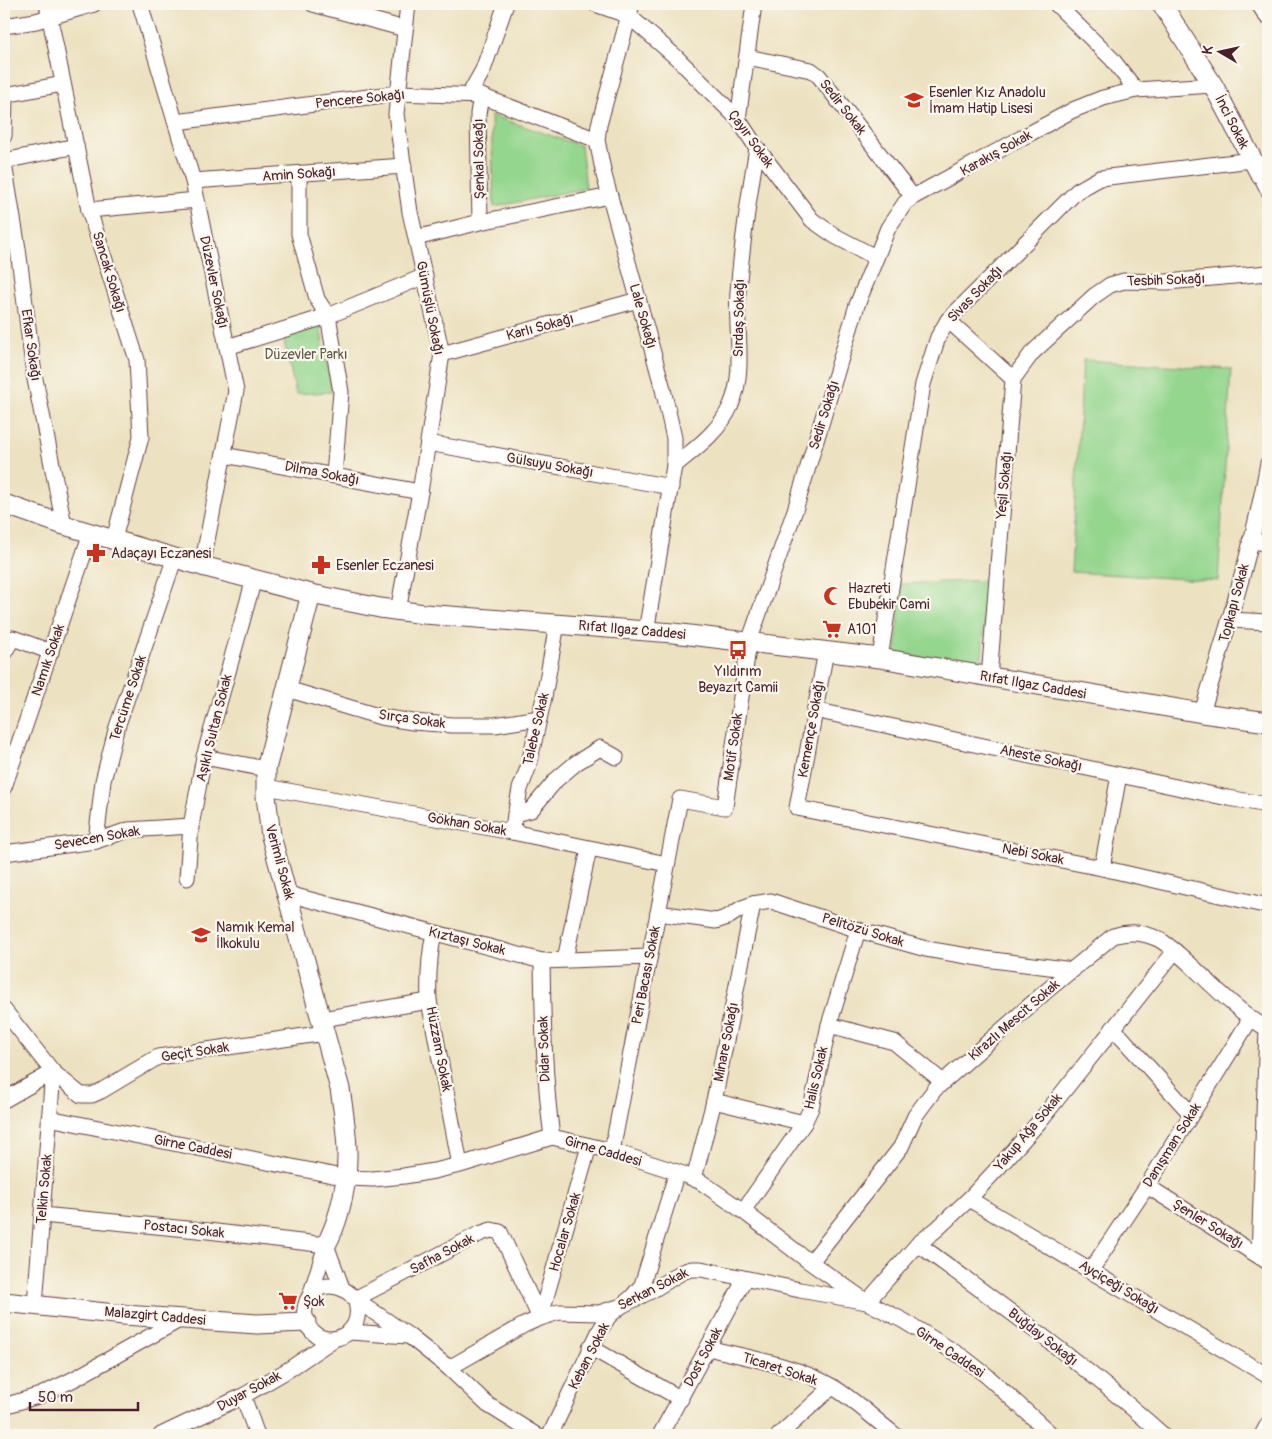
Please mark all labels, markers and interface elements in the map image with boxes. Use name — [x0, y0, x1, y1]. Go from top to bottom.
north arrow — [1194, 28, 1244, 78]
text: K — [1199, 44, 1217, 56]
street label: Sedir Sokak — [816, 76, 870, 138]
place label: Esenler Kız Anadolu İmam Hatip Lisesi — [929, 84, 1046, 117]
street label: Pencere Sokağı — [314, 86, 406, 112]
school or university icon: Esenler Kız Anadolu İmam Hatip Lisesi — [903, 89, 925, 111]
street label: İnci Sokak — [1211, 92, 1253, 152]
street label: Çayır Sokak — [724, 107, 778, 171]
street label: Şenkal Sokağı — [470, 119, 488, 199]
street label: Karakış Sokak — [957, 126, 1035, 180]
street label: Amin Sokağı — [262, 163, 336, 185]
street label: Sancak Sokağı — [89, 229, 129, 315]
street label: Düzevler Sokağı — [196, 234, 232, 330]
street label: Gümüşlü Sokağı — [413, 260, 447, 356]
street label: Sivas Sokağı — [944, 262, 1006, 326]
street label: Tesbih Sokağı — [1127, 270, 1205, 290]
street label: Sırdaş Sokağı — [730, 279, 748, 357]
street label: Lale Sokağı — [626, 282, 660, 350]
street label: Efkar Sokağı — [18, 308, 44, 382]
street label: Karlı Sokağı — [504, 310, 576, 344]
park label: Düzevler Parkı — [264, 346, 348, 363]
street label: Sedir Sokağı — [805, 378, 843, 452]
street label: Gülsuyu Sokağı — [505, 449, 595, 481]
street label: Yeşil Sokağı — [992, 451, 1015, 520]
street label: Dilma Sokağı — [283, 457, 361, 489]
pharmacy icon: Adaçayı Eczanesi — [85, 542, 107, 564]
place label: Adaçayı Eczanesi — [111, 545, 212, 562]
pharmacy icon: Esenler Eczanesi — [310, 554, 332, 576]
place label: Esenler Eczanesi — [336, 557, 434, 574]
street label: Topkapı Sokak — [1215, 562, 1253, 644]
place label: Hazreti Ebubekir Cami — [848, 580, 930, 613]
mosque icon: Hazreti Ebubekir Cami — [822, 585, 844, 607]
street label: Rıfat Ilgaz Caddesi — [578, 617, 687, 643]
supermarket icon: A101 — [821, 618, 843, 640]
place label: A101 — [847, 621, 877, 638]
street label: Namık Sokak — [28, 622, 68, 698]
bus stop icon: Yıldırım Beyazıt Camii — [727, 639, 749, 661]
street label: Tercüme Sokak — [106, 653, 150, 743]
place label: Yıldırım Beyazıt Camii — [698, 663, 778, 696]
street label: Rıfat Ilgaz Caddesi — [979, 667, 1088, 703]
street label: Aşıklı Sultan Sokak — [192, 672, 236, 784]
street label: Kemençe Sokağı — [794, 679, 828, 779]
street label: Talebe Sokak — [519, 691, 553, 767]
street label: Sırça Sokak — [377, 706, 447, 732]
street label: Motif Sokak — [720, 712, 746, 782]
street label: Aheste Sokağı — [998, 741, 1084, 775]
street label: Gökhan Sokak — [426, 809, 508, 839]
street label: Sevecen Sokak — [53, 822, 141, 854]
street label: Verimli Sokak — [262, 822, 298, 902]
street label: Nebi Sokak — [1001, 840, 1066, 868]
street label: Pelitözü Sokak — [820, 909, 906, 951]
place label: Namık Kemal İlkokulu — [216, 919, 295, 952]
street label: Kıztaşı Sokak — [427, 923, 507, 959]
school or university icon: Namık Kemal İlkokulu — [190, 924, 212, 946]
street label: Peri Bacası Sokak — [628, 924, 664, 1026]
street label: Kirazlı Mescit Sokak — [965, 976, 1063, 1064]
street label: Minare Sokağı — [710, 1001, 742, 1083]
street label: Hüzzam Sokak — [422, 1005, 456, 1093]
street label: Didar Sokak — [534, 1015, 554, 1083]
street label: Geçit Sokak — [160, 1038, 230, 1066]
street label: Halis Sokak — [800, 1045, 832, 1111]
street label: Yakup Ağa Sokak — [990, 1089, 1066, 1175]
street label: Danışman Sokak — [1139, 1100, 1205, 1190]
street label: Girne Caddesi — [152, 1131, 234, 1163]
street label: Girne Caddesi — [563, 1132, 644, 1170]
street label: Telkin Sokak — [32, 1153, 56, 1225]
street label: Hocalar Sokak — [546, 1190, 584, 1274]
street label: Şenler Sokağı — [1169, 1196, 1247, 1252]
street label: Postacı Sokak — [143, 1216, 226, 1242]
street label: Safha Sokak — [407, 1230, 477, 1278]
street label: Ayçiçeği Sokağı — [1076, 1256, 1162, 1318]
street label: Serkan Sokak — [615, 1264, 691, 1314]
supermarket icon: Şok — [277, 1290, 299, 1312]
place label: Şok — [303, 1293, 325, 1310]
street label: Malazgirt Caddesi — [104, 1303, 207, 1329]
street label: Buğday Sokağı — [1005, 1305, 1081, 1369]
street label: Keban Sokak — [565, 1319, 613, 1392]
street label: Girne Caddesi — [912, 1323, 988, 1382]
street label: Dost Sokak — [680, 1324, 726, 1390]
street label: Ticaret Sokak — [740, 1349, 820, 1389]
street label: Duyar Sokak — [214, 1367, 284, 1415]
scale bar — [30, 1379, 138, 1411]
text: 50 m — [38, 1388, 73, 1407]

